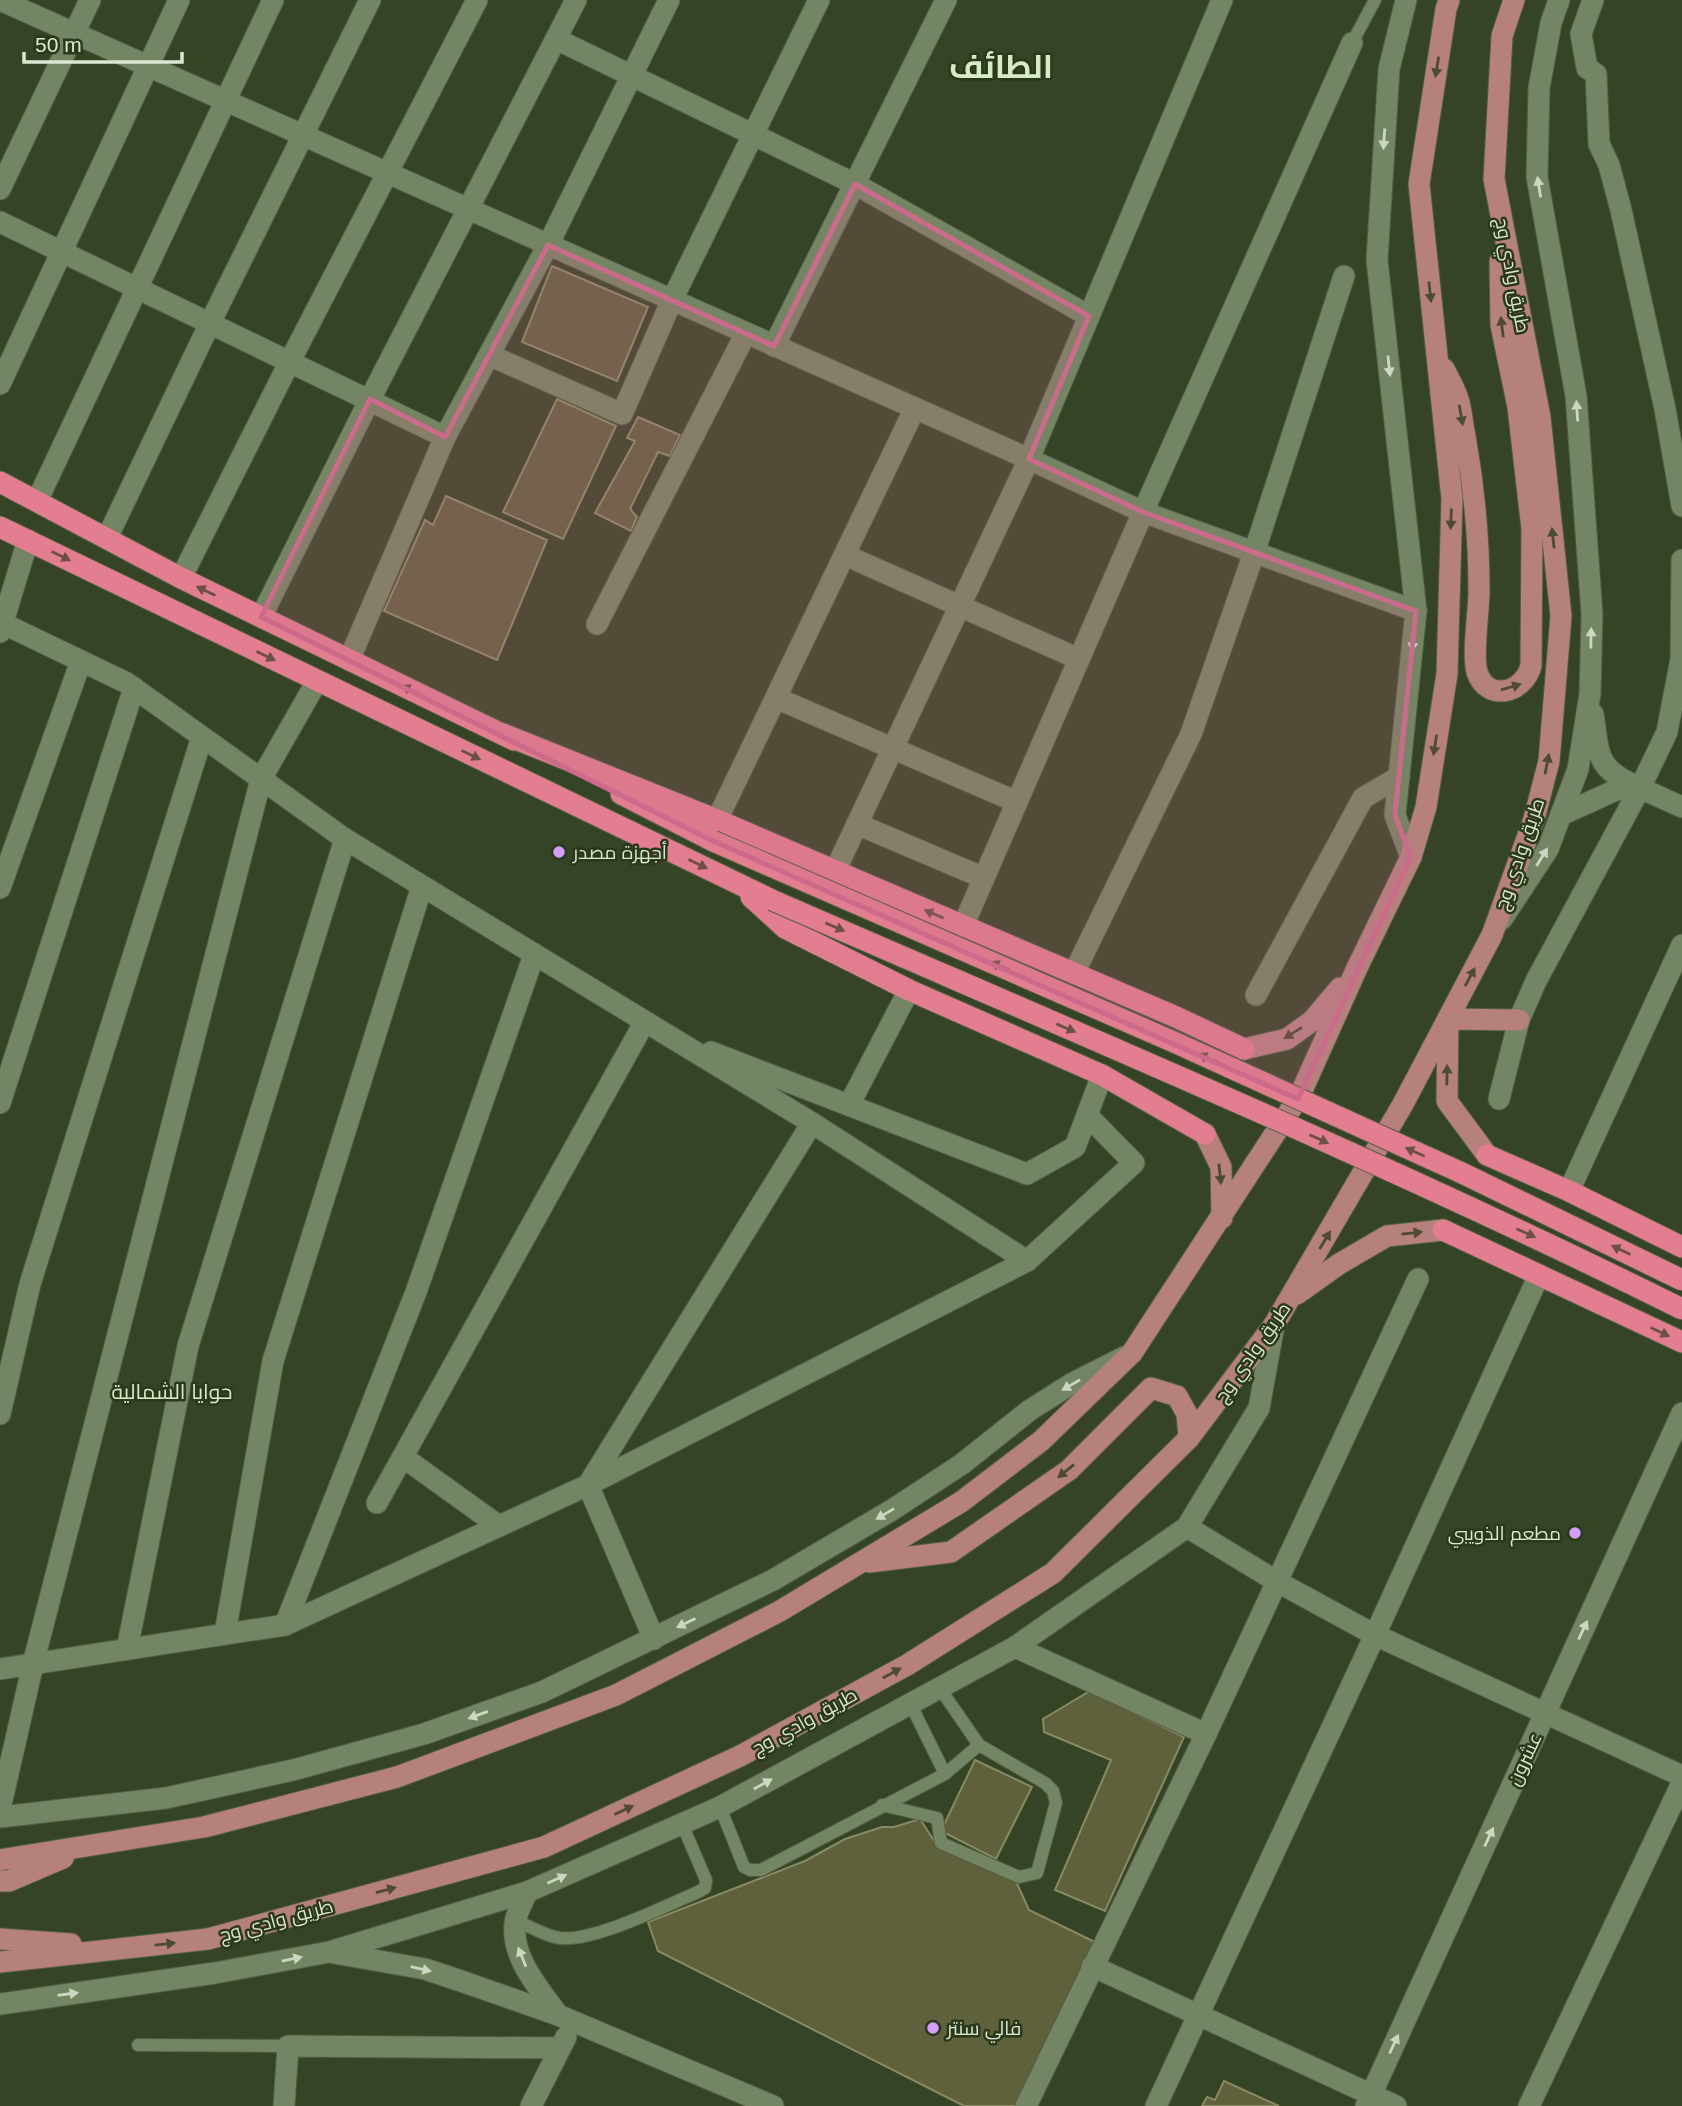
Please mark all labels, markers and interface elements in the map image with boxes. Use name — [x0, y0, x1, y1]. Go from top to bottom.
scale bar — [24, 21, 182, 65]
text: 50 m — [35, 33, 82, 56]
district label: الطائف — [949, 48, 1053, 85]
one-way arrow — [1431, 56, 1442, 78]
one-way arrow — [1379, 129, 1390, 151]
one-way arrow — [1534, 176, 1545, 198]
street label: طريق وادي وج — [1487, 216, 1534, 335]
one-way arrow — [1425, 281, 1436, 303]
one-way arrow — [1497, 315, 1508, 337]
one-way arrow — [1383, 355, 1394, 377]
one-way arrow — [1571, 400, 1582, 422]
one-way arrow — [1456, 404, 1467, 426]
one-way arrow — [1445, 508, 1457, 530]
one-way arrow — [1547, 526, 1558, 548]
one-way arrow — [51, 551, 71, 562]
one-way arrow — [196, 585, 216, 596]
one-way arrow — [1585, 627, 1597, 649]
one-way arrow — [1407, 630, 1418, 652]
one-way arrow — [256, 650, 276, 661]
one-way arrow — [1500, 681, 1522, 692]
one-way arrow — [401, 684, 421, 695]
one-way arrow — [1430, 734, 1441, 756]
one-way arrow — [461, 750, 481, 761]
one-way arrow — [1542, 753, 1553, 775]
street label: طريق وادي وج — [1490, 795, 1552, 914]
place label: أجهزة مصدر — [572, 841, 667, 864]
marker: أجهزة مصدر — [551, 844, 567, 860]
one-way arrow — [1536, 848, 1549, 867]
one-way arrow — [688, 859, 708, 870]
one-way arrow — [924, 908, 944, 920]
one-way arrow — [825, 921, 845, 933]
one-way arrow — [989, 961, 1010, 972]
one-way arrow — [1464, 967, 1475, 987]
one-way arrow — [1056, 1022, 1076, 1034]
one-way arrow — [1284, 1027, 1303, 1040]
one-way arrow — [1198, 1052, 1218, 1064]
one-way arrow — [1441, 1064, 1453, 1086]
one-way arrow — [1309, 1133, 1329, 1145]
one-way arrow — [1405, 1146, 1425, 1158]
one-way arrow — [1215, 1163, 1226, 1185]
one-way arrow — [1402, 1228, 1424, 1239]
one-way arrow — [1516, 1228, 1537, 1239]
one-way arrow — [1318, 1231, 1331, 1250]
one-way arrow — [1611, 1244, 1631, 1256]
street label: طريق وادي وج — [1210, 1298, 1298, 1409]
one-way arrow — [1650, 1326, 1670, 1337]
one-way arrow — [1062, 1378, 1081, 1391]
district label: حوايا الشمالية — [111, 1380, 233, 1404]
one-way arrow — [1058, 1463, 1075, 1478]
one-way arrow — [875, 1508, 894, 1520]
place label: مطعم الذويبي — [1448, 1523, 1561, 1548]
marker: مطعم الذويبي — [1567, 1525, 1583, 1541]
one-way arrow — [676, 1618, 696, 1629]
one-way arrow — [1577, 1620, 1589, 1640]
one-way arrow — [882, 1667, 902, 1679]
street label: طريق وادي وج — [748, 1684, 862, 1762]
one-way arrow — [467, 1710, 488, 1721]
street label: عشرون — [1503, 1729, 1547, 1789]
one-way arrow — [753, 1778, 773, 1789]
one-way arrow — [614, 1804, 634, 1816]
one-way arrow — [1483, 1827, 1494, 1847]
one-way arrow — [546, 1873, 567, 1884]
one-way arrow — [375, 1884, 397, 1895]
street label: طريق وادي وج — [217, 1895, 336, 1950]
one-way arrow — [154, 1938, 176, 1949]
one-way arrow — [516, 1946, 527, 1967]
one-way arrow — [281, 1953, 303, 1964]
one-way arrow — [410, 1963, 432, 1974]
one-way arrow — [57, 1989, 79, 2000]
place label: فالي سنتر — [946, 2018, 1021, 2043]
marker: فالي سنتر — [925, 2020, 941, 2036]
one-way arrow — [1388, 2034, 1400, 2054]

